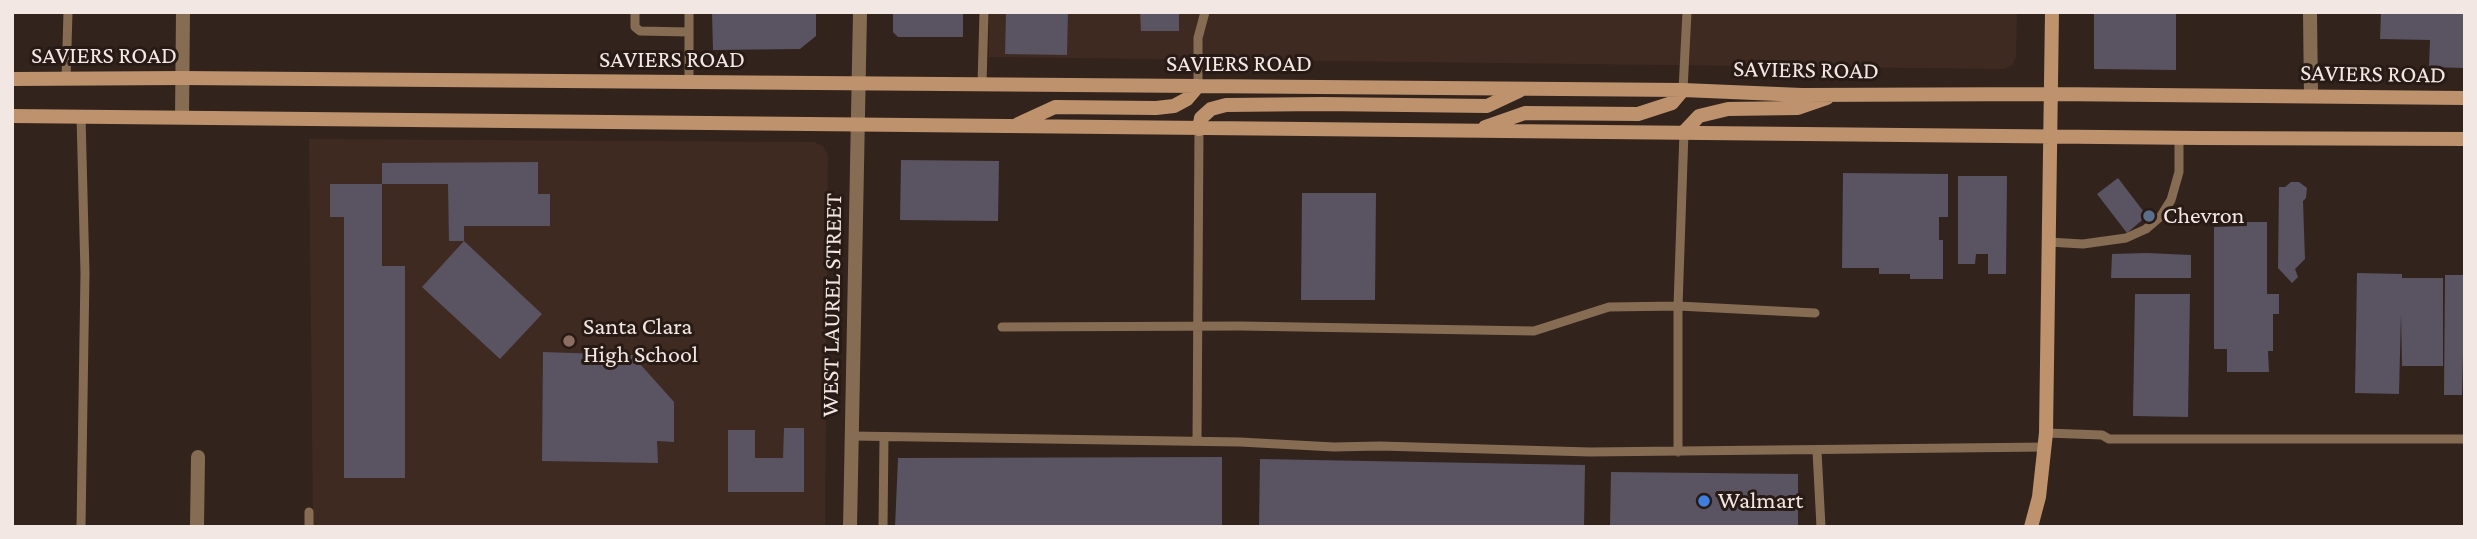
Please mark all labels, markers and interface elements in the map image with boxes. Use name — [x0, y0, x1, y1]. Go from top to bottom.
street label: SAVIERS ROAD — [31, 42, 177, 70]
street label: SAVIERS ROAD — [599, 46, 745, 74]
street label: SAVIERS ROAD — [1166, 50, 1312, 78]
street label: SAVIERS ROAD — [1733, 54, 1879, 86]
street label: SAVIERS ROAD — [2300, 58, 2446, 90]
street label: WEST LAUREL STREET — [816, 193, 848, 417]
place label: Chevron — [2163, 202, 2244, 230]
marker: Chevron — [2141, 208, 2157, 224]
place label: Santa Clara High School — [583, 313, 698, 369]
marker: Santa Clara High School — [561, 333, 577, 349]
place label: Walmart — [1718, 487, 1803, 515]
marker: Walmart — [1696, 493, 1712, 509]

